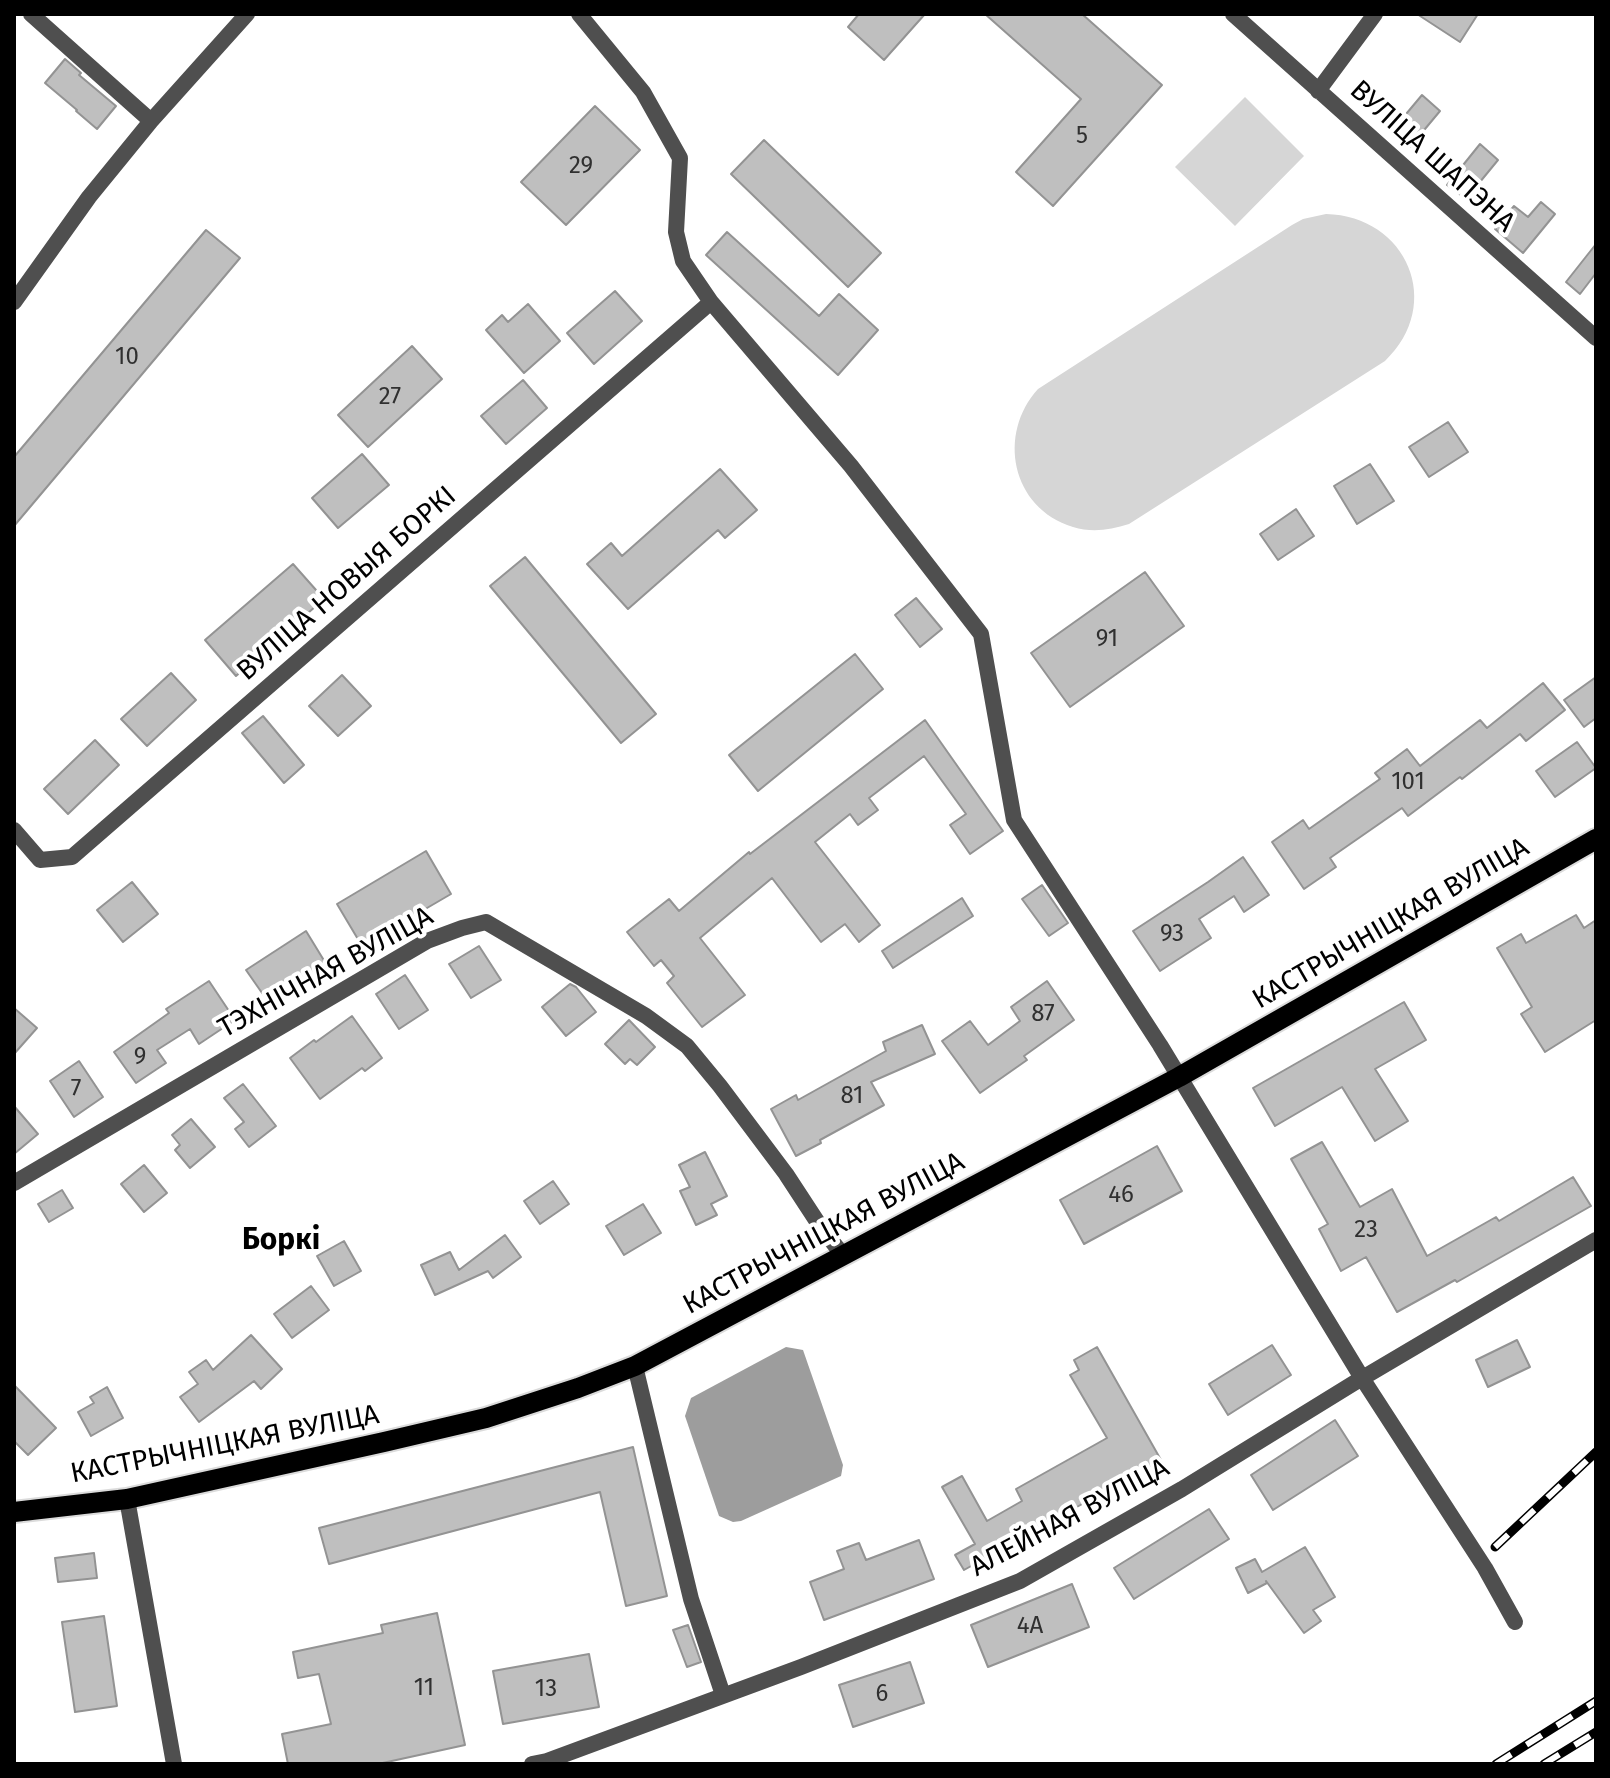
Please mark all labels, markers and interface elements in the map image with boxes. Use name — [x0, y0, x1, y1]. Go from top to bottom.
street label: ВУЛІЦА ШАПЭНА — [1343, 74, 1521, 240]
house number: 5 — [1076, 122, 1088, 150]
house number: 29 — [569, 152, 593, 180]
house number: 10 — [115, 343, 139, 371]
house number: 27 — [379, 383, 401, 411]
street label: ВУЛІЦА НОВЫЯ БОРКІ — [231, 480, 463, 688]
house number: 91 — [1096, 625, 1118, 653]
house number: 101 — [1391, 768, 1425, 796]
street label: КАСТРЫЧНІЦКАЯ ВУЛІЦА — [1247, 831, 1535, 1017]
street label: ТЭХНІЧНАЯ ВУЛІЦА — [213, 900, 439, 1046]
house number: 93 — [1160, 920, 1184, 948]
house number: 87 — [1031, 1000, 1055, 1028]
house number: 9 — [134, 1043, 146, 1071]
house number: 7 — [71, 1075, 81, 1103]
house number: 81 — [841, 1082, 863, 1110]
street label: КАСТРЫЧНІЦКАЯ ВУЛІЦА — [678, 1146, 970, 1322]
house number: 46 — [1108, 1181, 1134, 1209]
house number: 23 — [1354, 1216, 1378, 1244]
district label: Боркі — [242, 1223, 320, 1259]
street label: КАСТРЫЧНІЦКАЯ ВУЛІЦА — [68, 1399, 382, 1491]
street label: АЛЕЙНАЯ ВУЛІЦА — [965, 1451, 1175, 1585]
house number: 4А — [1017, 1612, 1043, 1640]
house number: 11 — [414, 1674, 434, 1702]
house number: 13 — [535, 1675, 557, 1703]
house number: 6 — [876, 1680, 888, 1708]

